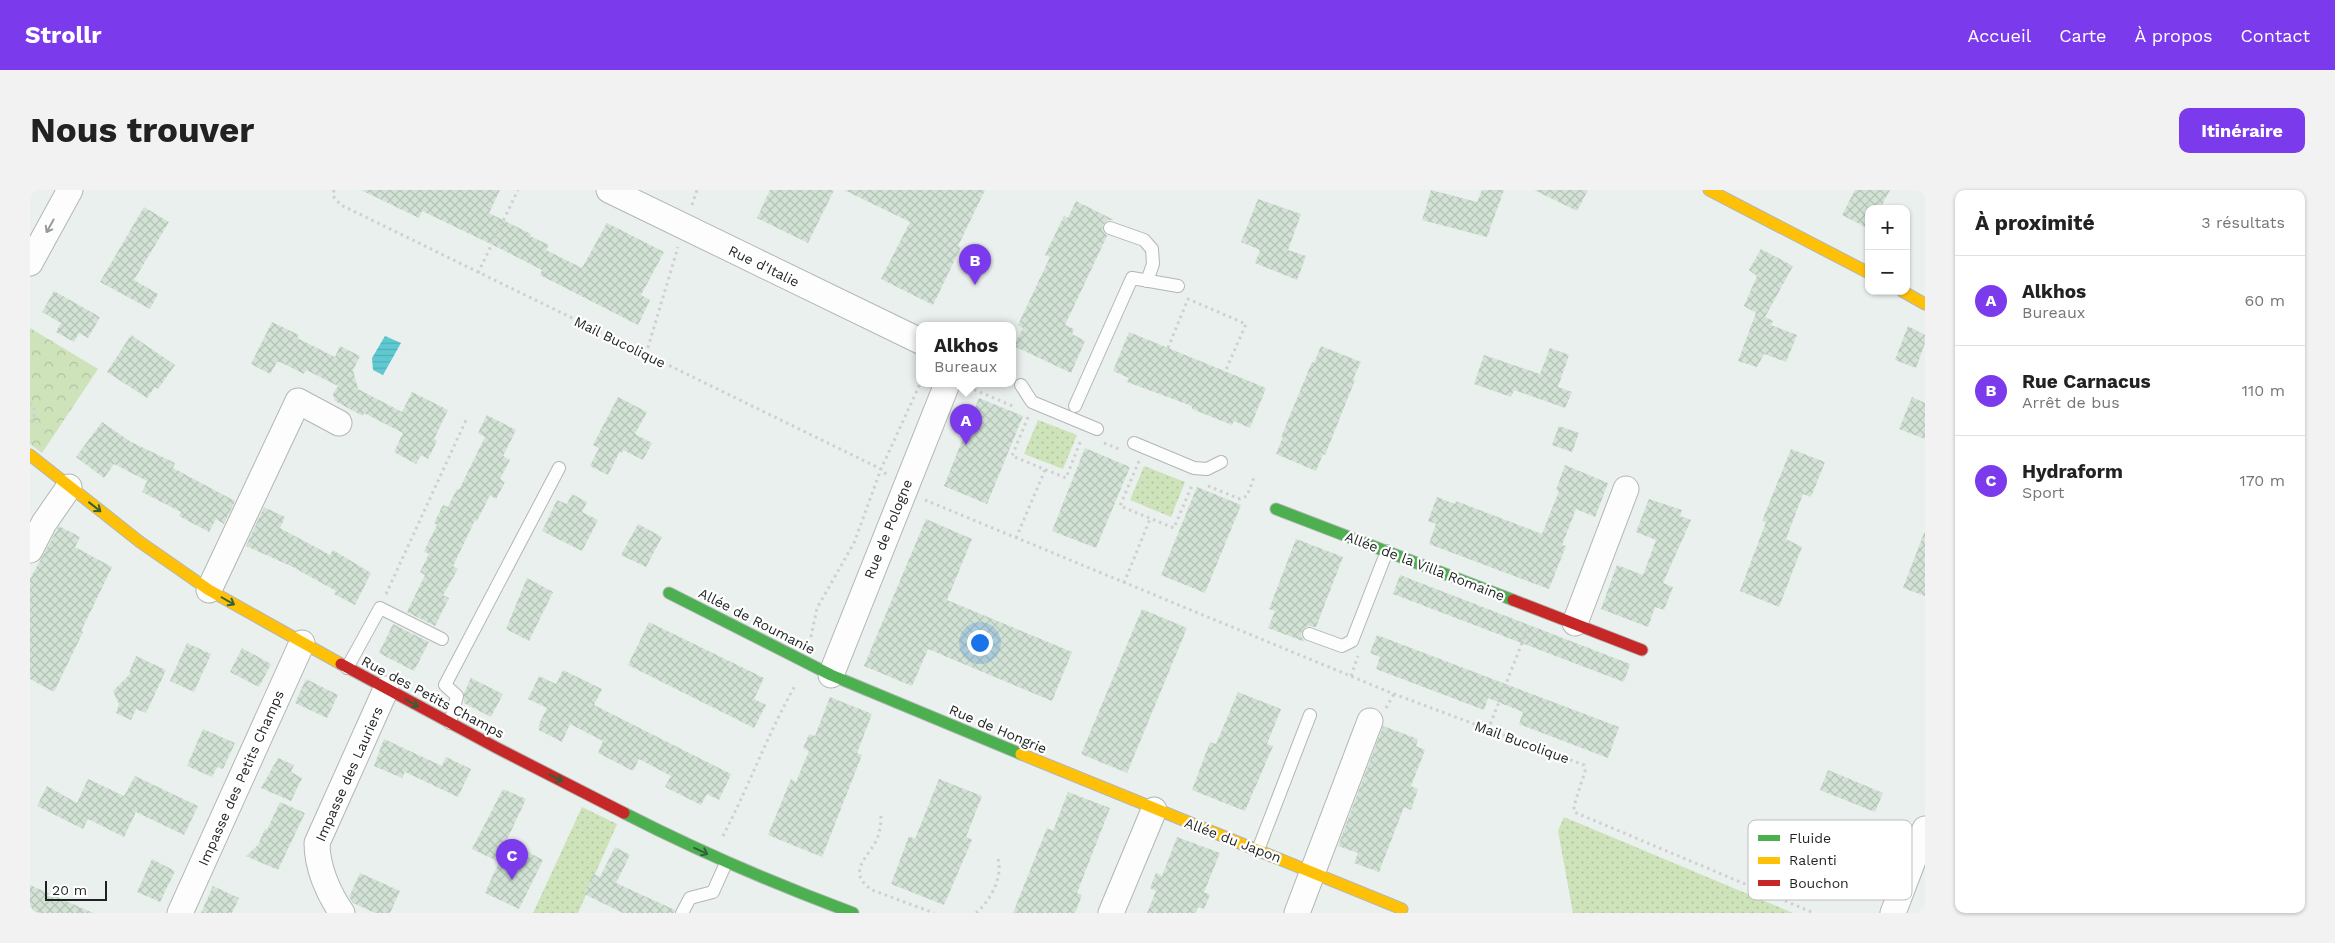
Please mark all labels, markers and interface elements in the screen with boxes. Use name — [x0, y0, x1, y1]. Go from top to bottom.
text: Strollr — [25, 21, 102, 49]
text: Accueil — [1968, 25, 2031, 46]
text: Carte — [2059, 25, 2106, 46]
text: À propos — [2134, 25, 2212, 46]
text: Contact — [2240, 25, 2310, 46]
button: Itinéraire — [2179, 108, 2305, 153]
text: Nous trouver — [30, 109, 254, 151]
map controls — [1865, 205, 1910, 295]
button: + — [1865, 205, 1910, 250]
text: À proximité — [1975, 210, 2095, 235]
text: 3 résultats — [2201, 213, 2285, 232]
one-way arrow — [45, 219, 55, 234]
street label: Rue d'Italie — [726, 242, 802, 290]
pin: B — [959, 244, 991, 285]
button: − — [1865, 250, 1910, 295]
text: Alkhos — [2022, 280, 2086, 303]
text: A — [1986, 291, 1996, 310]
text: 60 m — [2245, 291, 2285, 310]
text: Bureaux — [2022, 303, 2085, 322]
street label: Mail Bucolique — [572, 313, 668, 371]
popup — [916, 322, 1016, 387]
text: Alkhos — [934, 334, 998, 357]
text: Bureaux — [934, 357, 997, 376]
text: Rue Carnacus — [2022, 370, 2151, 393]
text: B — [1986, 381, 1996, 400]
text: 110 m — [2242, 381, 2285, 400]
text: Arrêt de bus — [2022, 393, 2120, 412]
pin: A — [950, 404, 982, 445]
text: Hydraform — [2022, 460, 2123, 483]
text: C — [1986, 471, 1996, 490]
text: 170 m — [2239, 471, 2285, 490]
street label: Rue de Pologne — [861, 477, 915, 581]
text: Sport — [2022, 483, 2065, 502]
one-way arrow — [88, 502, 101, 513]
street label: Allée de la Villa Romaine — [1343, 528, 1507, 604]
street label: Allée de Roumanie — [696, 585, 818, 657]
one-way arrow — [220, 597, 235, 606]
your location — [967, 630, 993, 656]
street label: Rue des Petits Champs — [359, 653, 507, 741]
street label: Impasse des Petits Champs — [195, 688, 287, 868]
one-way arrow — [404, 698, 419, 708]
street label: Rue de Hongrie — [947, 701, 1049, 757]
street label: Impasse des Lauriers — [312, 704, 386, 844]
street label: Mail Bucolique — [1472, 717, 1572, 767]
one-way arrow — [548, 773, 563, 783]
street label: Allée du Japon — [1182, 814, 1284, 866]
legend — [1748, 820, 1912, 900]
text: Fluide — [1789, 830, 1831, 846]
pin: C — [496, 839, 528, 880]
one-way arrow — [693, 846, 708, 856]
text: Ralenti — [1789, 852, 1837, 868]
text: Bouchon — [1789, 875, 1849, 891]
scale bar — [45, 878, 108, 901]
text: 20 m — [52, 882, 87, 898]

